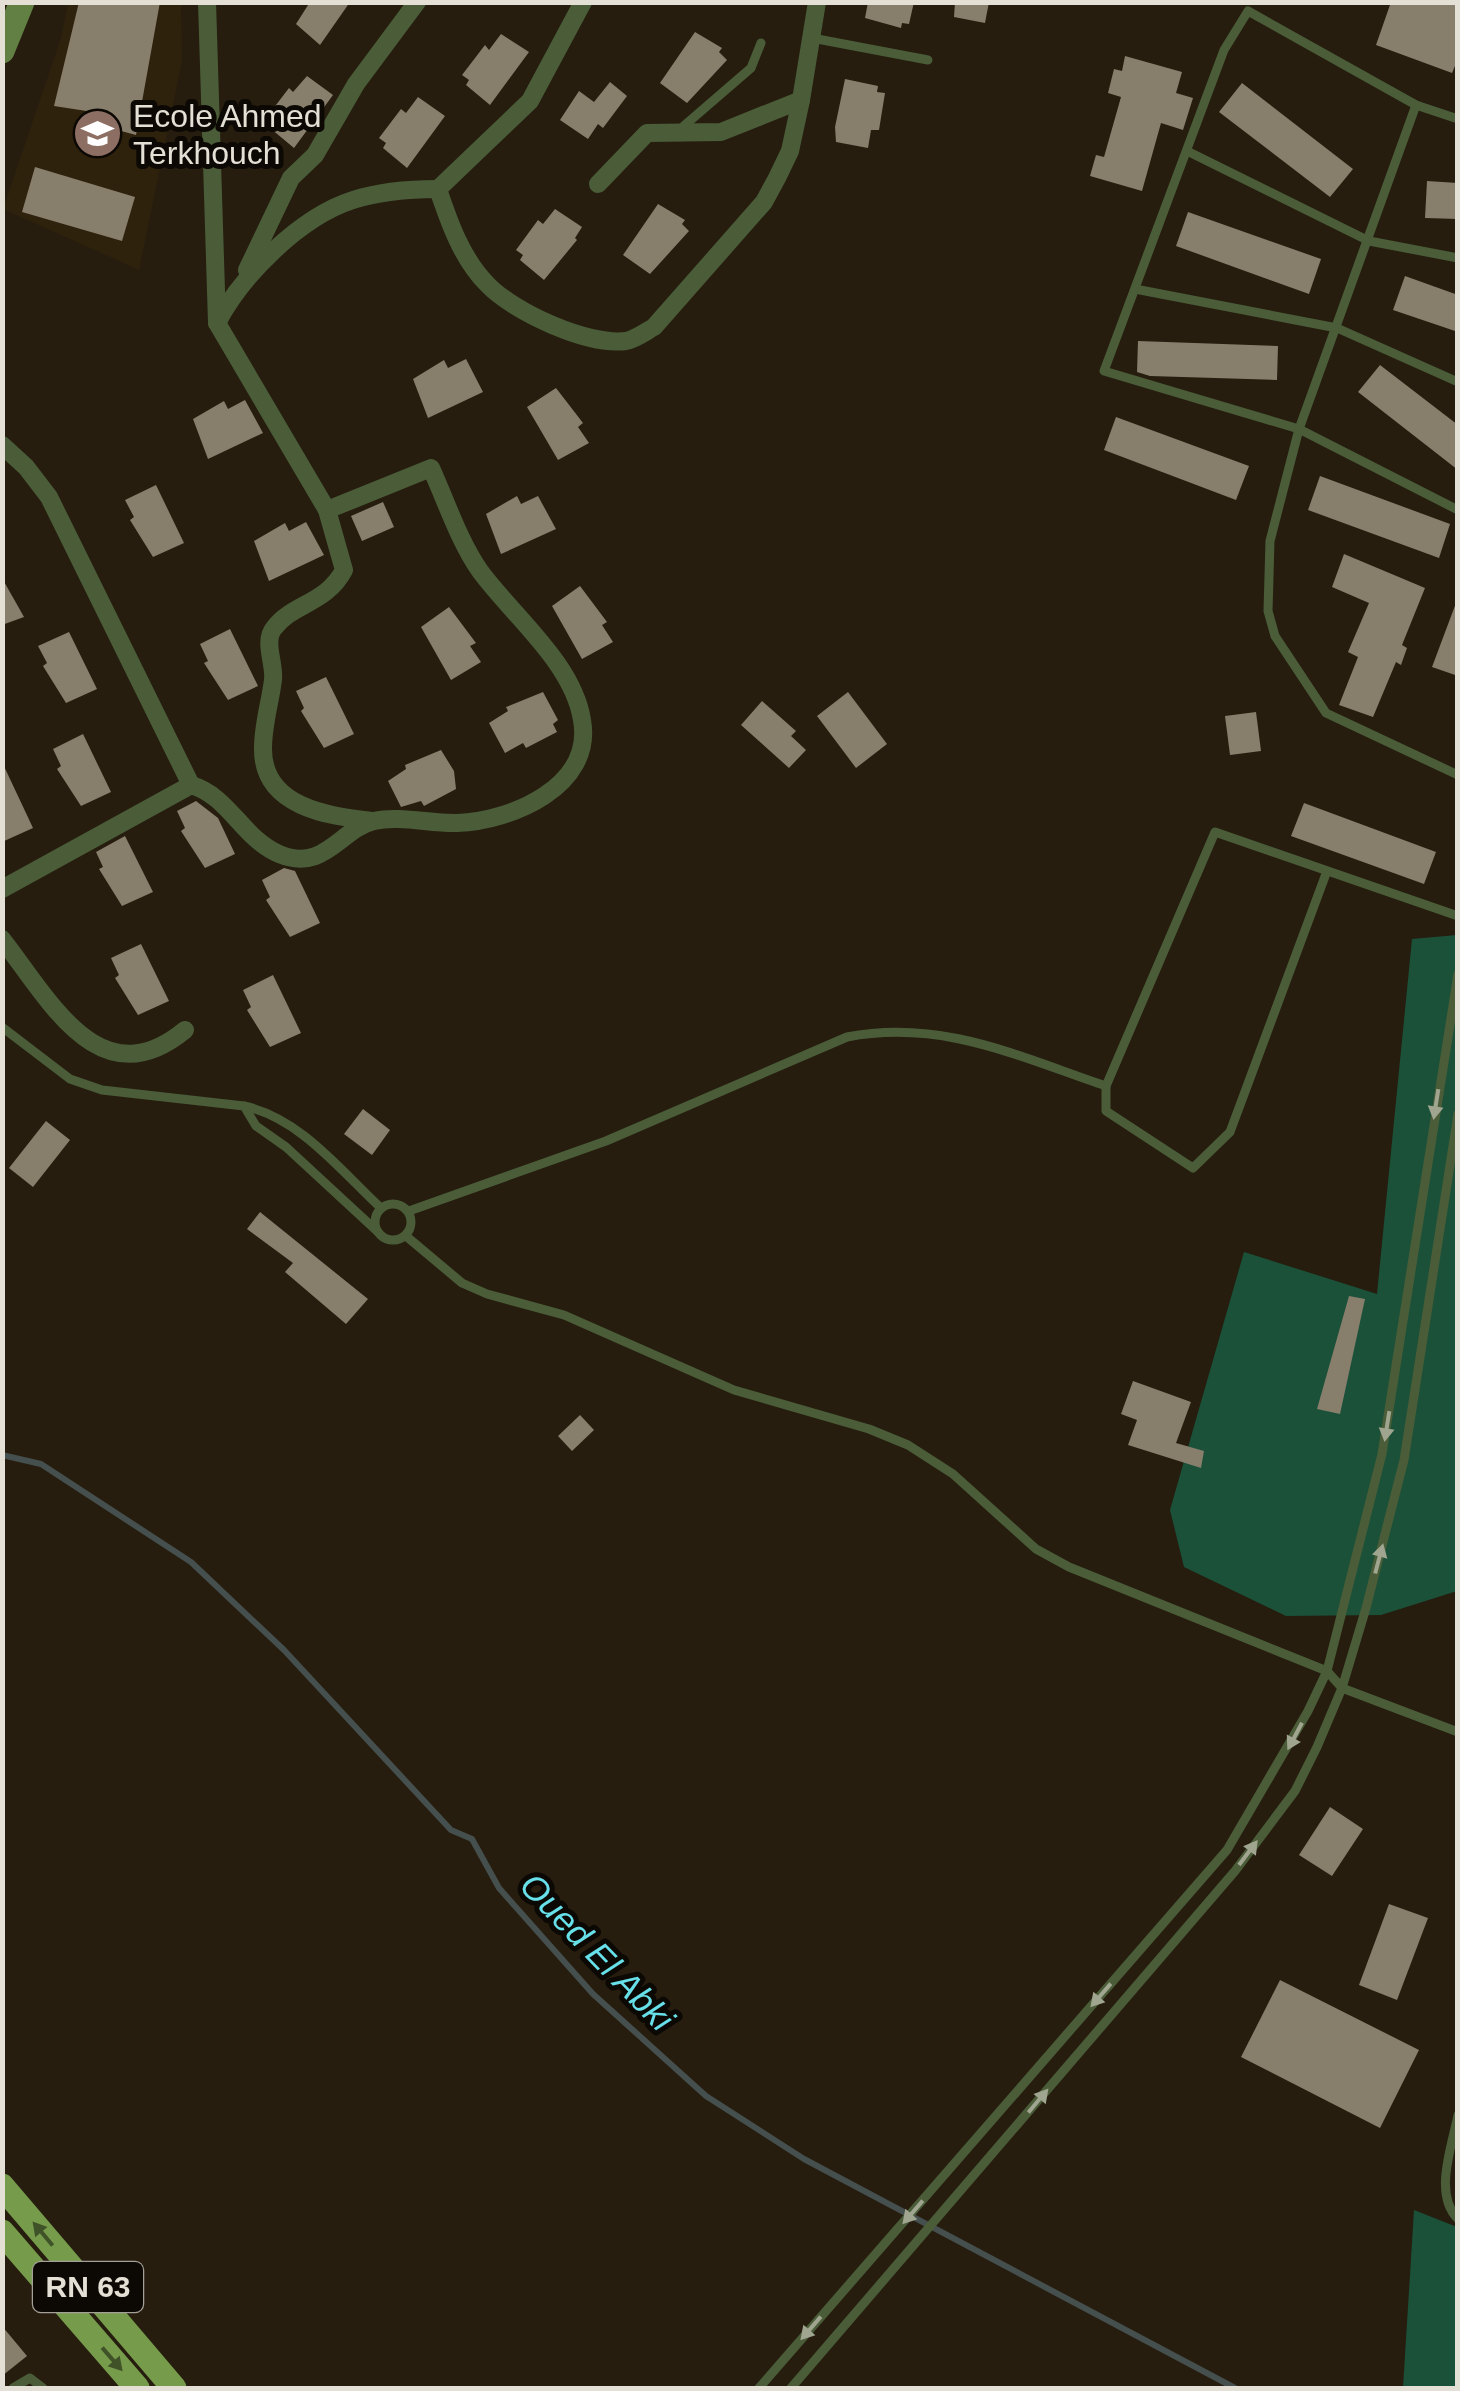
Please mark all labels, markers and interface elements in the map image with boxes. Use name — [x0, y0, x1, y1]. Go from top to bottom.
place label: Ecole Ahmed Terkhouch — [133, 98, 322, 171]
school or university icon: Ecole Ahmed Terkhouch — [72, 108, 124, 160]
one-way arrow — [1428, 1089, 1443, 1121]
one-way arrow — [1378, 1410, 1394, 1442]
one-way arrow — [1371, 1543, 1387, 1574]
one-way arrow — [1287, 1721, 1304, 1750]
one-way arrow — [1238, 1840, 1258, 1866]
water label: Oued El Abki — [513, 1865, 683, 2039]
one-way arrow — [1091, 1983, 1113, 2008]
one-way arrow — [1027, 2089, 1049, 2114]
one-way arrow — [902, 2199, 924, 2224]
one-way arrow — [33, 2222, 55, 2247]
road number: RN 63 — [33, 2262, 143, 2312]
one-way arrow — [801, 2315, 823, 2340]
one-way arrow — [100, 2346, 122, 2371]

